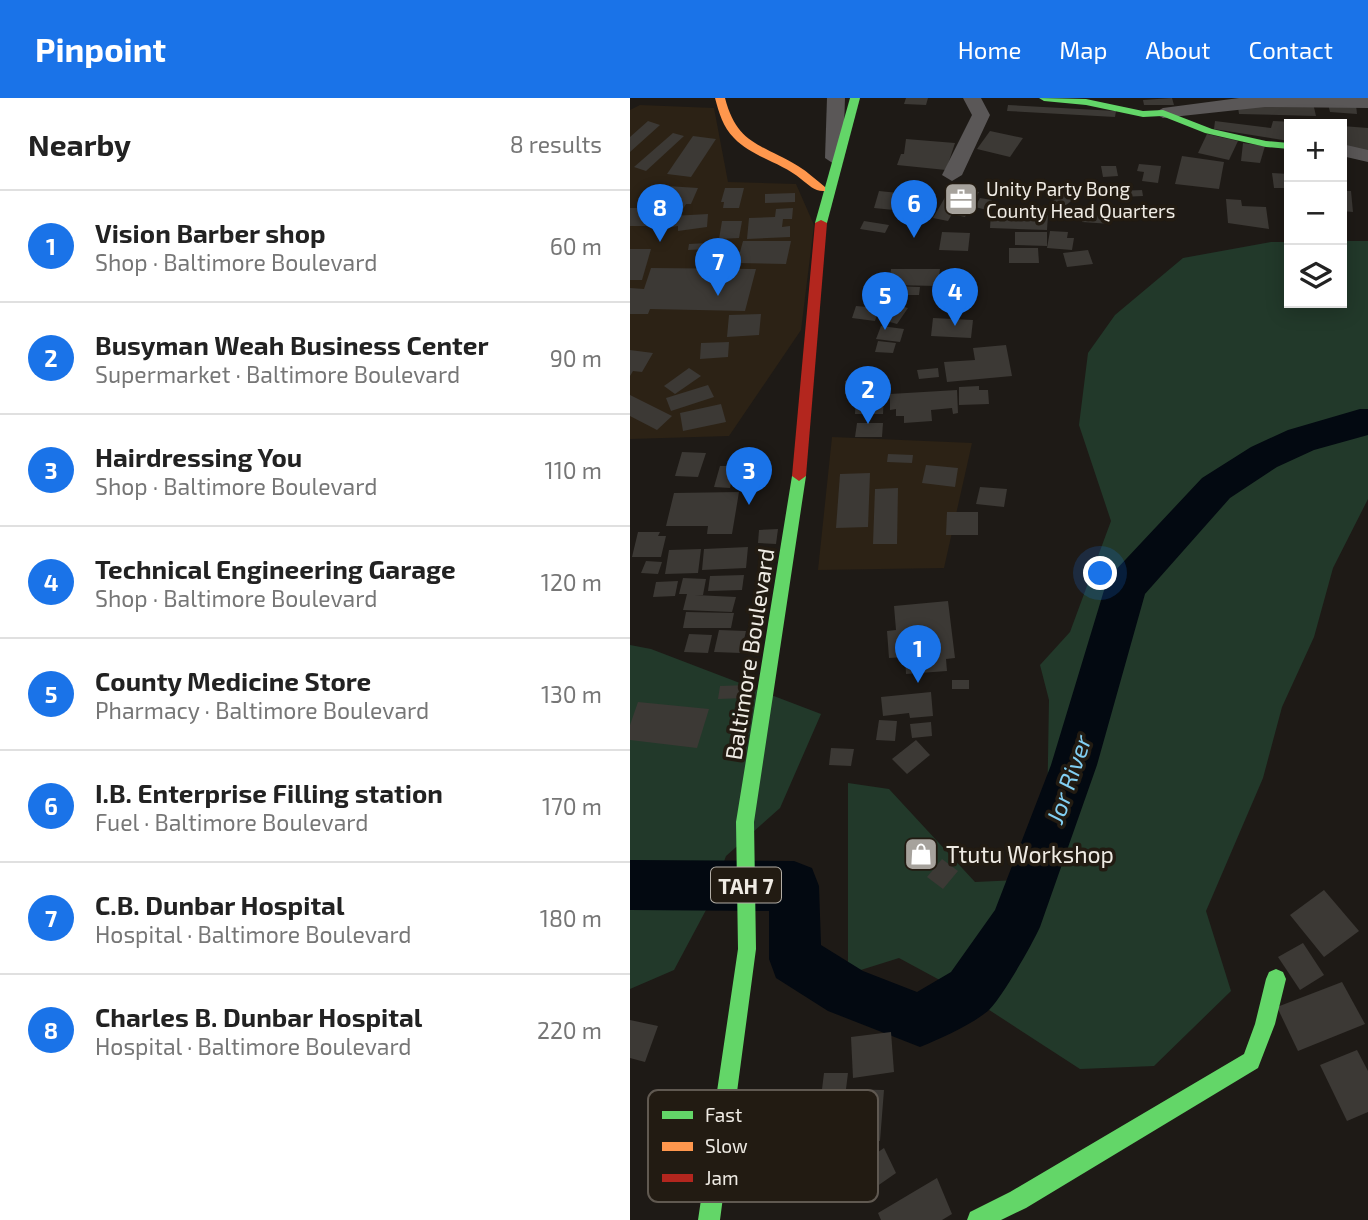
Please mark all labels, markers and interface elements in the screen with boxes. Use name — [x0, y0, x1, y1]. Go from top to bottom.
text: Pinpoint — [35, 29, 166, 69]
text: Home — [958, 35, 1021, 64]
text: Map — [1059, 35, 1107, 64]
text: About — [1145, 35, 1211, 64]
text: Contact — [1249, 35, 1333, 64]
map controls — [1284, 119, 1347, 308]
button: + — [1284, 119, 1347, 182]
text: Nearby — [28, 126, 131, 162]
text: 8 results — [510, 130, 602, 158]
place label: Unity Party Bong County Head Quarters — [986, 177, 1175, 222]
pin: 6 — [891, 180, 937, 238]
office icon: Unity Party Bong County Head Quarters — [942, 180, 980, 218]
button: − — [1284, 182, 1347, 245]
pin: 8 — [637, 184, 683, 242]
text: Vision Barber shop — [95, 217, 326, 248]
text: 1 — [46, 232, 56, 260]
text: 60 m — [550, 232, 602, 260]
pin: 7 — [695, 238, 741, 296]
button: layers — [1284, 245, 1347, 308]
text: Shop · Baltimore Boulevard — [95, 248, 377, 276]
pin: 4 — [932, 268, 978, 326]
pin: 5 — [862, 272, 908, 330]
text: Busyman Weah Business Center — [95, 329, 489, 360]
text: 2 — [44, 344, 58, 372]
text: 90 m — [550, 344, 602, 372]
text: Supermarket · Baltimore Boulevard — [95, 360, 460, 388]
pin: 2 — [845, 366, 891, 424]
text: Hairdressing You — [95, 441, 302, 472]
pin: 3 — [726, 447, 772, 505]
text: 3 — [44, 456, 58, 484]
text: 110 m — [545, 456, 602, 484]
text: Shop · Baltimore Boulevard — [95, 472, 377, 500]
street label: Baltimore Boulevard — [718, 546, 780, 762]
text: Technical Engineering Garage — [95, 553, 456, 584]
your location — [1083, 556, 1117, 590]
text: 4 — [44, 568, 58, 596]
text: 120 m — [541, 568, 602, 596]
text: Shop · Baltimore Boulevard — [95, 584, 377, 612]
pin: 1 — [895, 625, 941, 683]
text: County Medicine Store — [95, 665, 371, 696]
text: 5 — [45, 680, 57, 708]
text: 130 m — [541, 680, 602, 708]
text: Pharmacy · Baltimore Boulevard — [95, 696, 429, 724]
water label: Jor River — [1039, 730, 1097, 828]
text: I.B. Enterprise Filling station — [95, 777, 443, 808]
text: 6 — [44, 792, 58, 820]
text: 170 m — [542, 792, 602, 820]
text: Fuel · Baltimore Boulevard — [95, 808, 369, 836]
shop icon: Ttutu Workshop — [902, 835, 940, 873]
place label: Ttutu Workshop — [946, 840, 1114, 868]
road number: TAH 7 — [711, 868, 781, 902]
text: C.B. Dunbar Hospital — [95, 889, 344, 920]
text: 7 — [45, 904, 57, 932]
text: 180 m — [540, 904, 602, 932]
text: Hospital · Baltimore Boulevard — [95, 920, 412, 948]
text: Charles B. Dunbar Hospital — [95, 1001, 422, 1032]
text: 8 — [44, 1016, 58, 1044]
text: 220 m — [537, 1016, 602, 1044]
text: Hospital · Baltimore Boulevard — [95, 1032, 412, 1060]
legend — [648, 1090, 878, 1202]
text: Fast — [705, 1103, 742, 1126]
text: Slow — [705, 1134, 748, 1157]
text: Jam — [705, 1166, 739, 1189]

